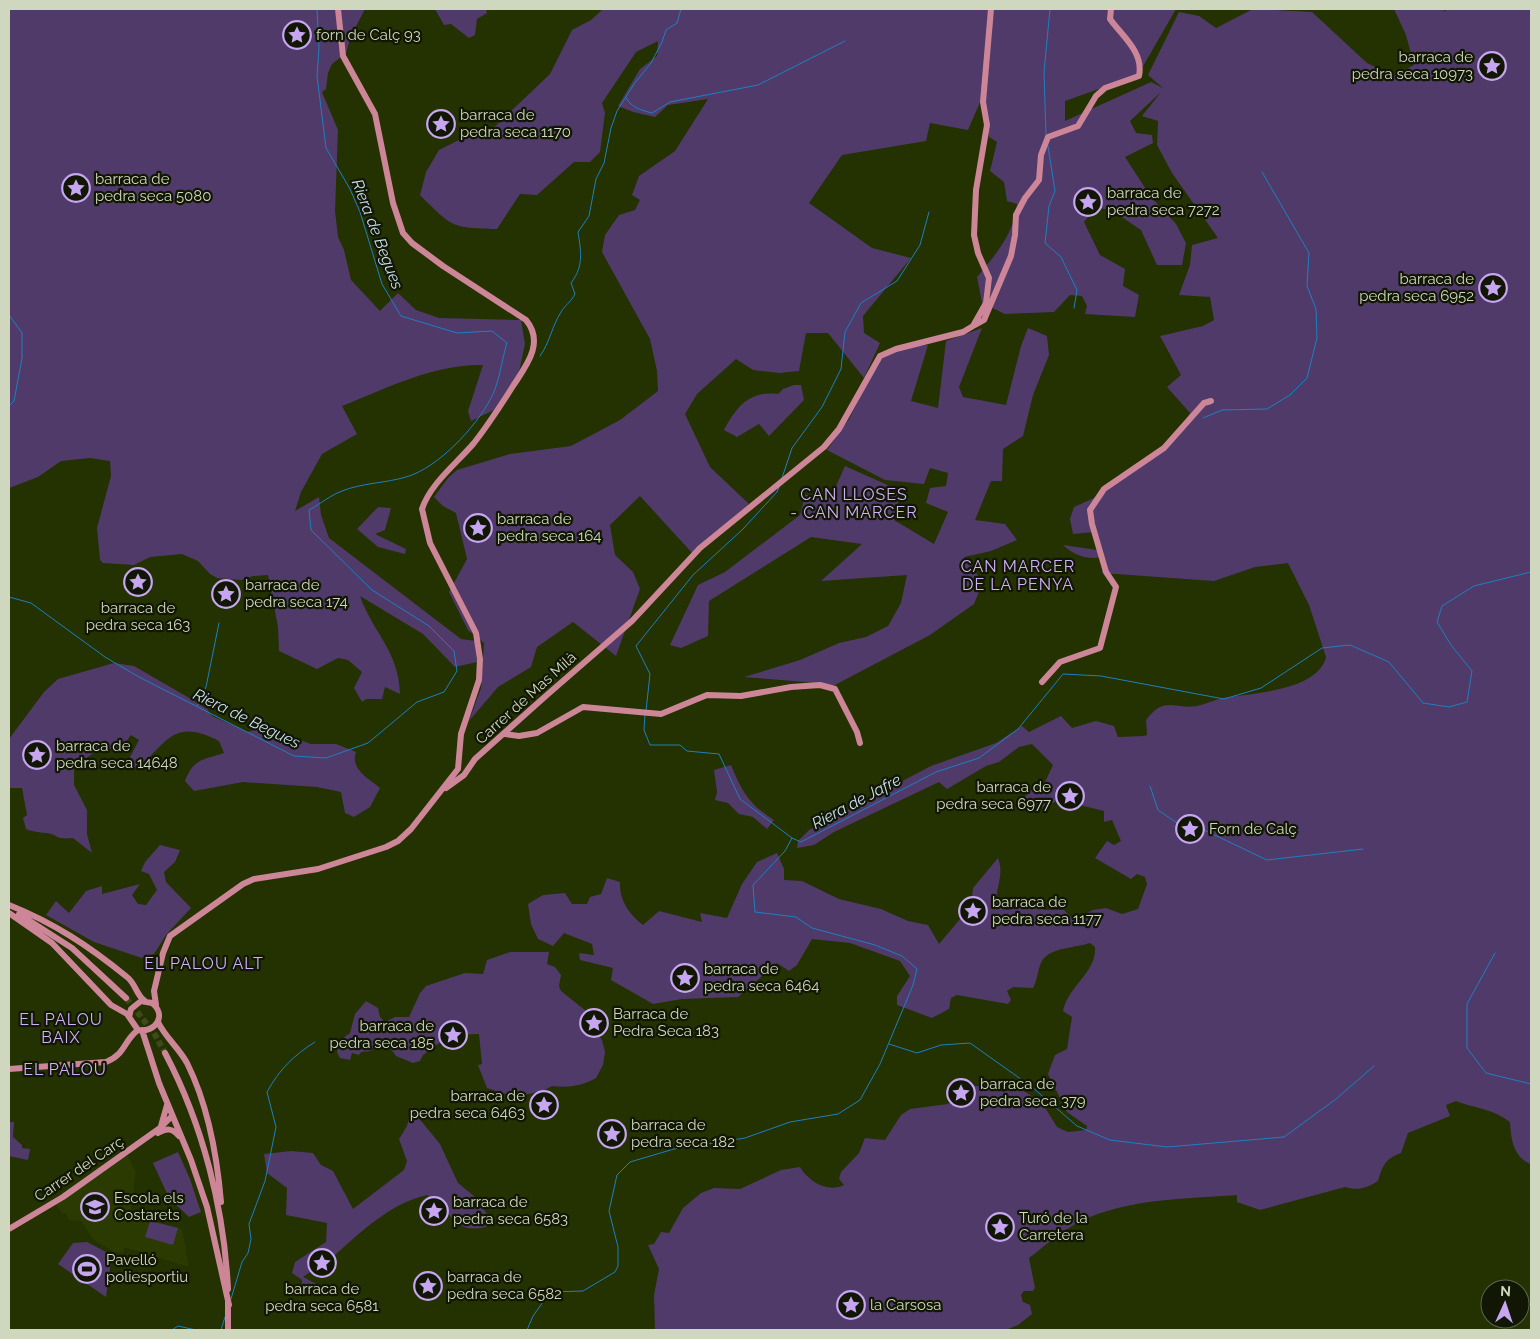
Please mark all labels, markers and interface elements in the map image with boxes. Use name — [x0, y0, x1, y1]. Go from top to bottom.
place icon: forn de Calç 93 — [282, 20, 312, 50]
place label: forn de Calç 93 — [316, 26, 421, 44]
place label: barraca de pedra seca 10973 — [1352, 48, 1473, 83]
place icon: barraca de pedra seca 10973 — [1477, 51, 1507, 81]
place label: barraca de pedra seca 1170 — [460, 106, 571, 141]
place icon: barraca de pedra seca 1170 — [426, 109, 456, 139]
place label: barraca de pedra seca 5080 — [95, 170, 211, 205]
place icon: barraca de pedra seca 5080 — [61, 173, 91, 203]
water label: Riera de Begues — [348, 176, 407, 292]
place label: barraca de pedra seca 7272 — [1107, 184, 1220, 219]
place icon: barraca de pedra seca 7272 — [1073, 187, 1103, 217]
place label: barraca de pedra seca 6952 — [1359, 270, 1474, 305]
place icon: barraca de pedra seca 6952 — [1478, 273, 1508, 303]
district label: CAN LLOSES - CAN MARCER — [790, 485, 918, 522]
place label: barraca de pedra seca 164 — [497, 510, 602, 545]
place icon: barraca de pedra seca 164 — [463, 513, 493, 543]
district label: CAN MARCER DE LA PENYA — [961, 557, 1075, 594]
place icon: barraca de pedra seca 163 — [123, 567, 153, 597]
place label: barraca de pedra seca 174 — [245, 576, 348, 611]
place icon: barraca de pedra seca 174 — [211, 579, 241, 609]
place label: barraca de pedra seca 163 — [86, 599, 190, 634]
street label: Carrer de Mas Milà — [472, 648, 580, 748]
water label: Riera de Begues — [190, 684, 304, 753]
place label: barraca de pedra seca 14648 — [56, 737, 178, 772]
place icon: barraca de pedra seca 14648 — [22, 740, 52, 770]
water label: Riera de Jafre — [808, 770, 904, 833]
place label: barraca de pedra seca 6977 — [936, 778, 1051, 813]
place icon: barraca de pedra seca 6977 — [1055, 781, 1085, 811]
place icon: Forn de Calç — [1175, 814, 1205, 844]
place label: Forn de Calç — [1209, 820, 1297, 838]
place label: barraca de pedra seca 1177 — [992, 893, 1102, 928]
place icon: barraca de pedra seca 1177 — [958, 896, 988, 926]
district label: EL PALOU ALT — [144, 954, 264, 973]
place label: barraca de pedra seca 6464 — [704, 960, 819, 995]
place icon: barraca de pedra seca 6464 — [670, 963, 700, 993]
place label: Barraca de Pedra Seca 183 — [613, 1005, 719, 1040]
place icon: Barraca de Pedra Seca 183 — [579, 1008, 609, 1038]
district label: EL PALOU BAIX — [19, 1010, 103, 1047]
place label: barraca de pedra seca 185 — [330, 1017, 434, 1052]
place icon: barraca de pedra seca 185 — [438, 1020, 468, 1050]
district label: EL PALOU — [23, 1060, 107, 1079]
place label: barraca de pedra seca 379 — [980, 1075, 1086, 1110]
place icon: barraca de pedra seca 379 — [946, 1078, 976, 1108]
place label: barraca de pedra seca 6463 — [410, 1087, 525, 1122]
place icon: barraca de pedra seca 6463 — [529, 1090, 559, 1120]
place label: barraca de pedra seca 182 — [631, 1116, 735, 1151]
place icon: barraca de pedra seca 182 — [597, 1119, 627, 1149]
street label: Carrer del Carç — [31, 1133, 127, 1205]
place label: Escola els Costarets — [114, 1189, 184, 1224]
school or university icon: Escola els Costarets — [80, 1192, 110, 1222]
place label: barraca de pedra seca 6583 — [453, 1193, 568, 1228]
place icon: barraca de pedra seca 6583 — [419, 1196, 449, 1226]
place label: Turó de la Carretera — [1019, 1209, 1088, 1244]
place icon: Turó de la Carretera — [985, 1212, 1015, 1242]
place icon: barraca de pedra seca 6581 — [307, 1248, 337, 1278]
place label: Pavelló poliesportiu — [106, 1251, 188, 1286]
sports icon: Pavelló poliesportiu — [72, 1254, 102, 1284]
place label: barraca de pedra seca 6582 — [447, 1268, 562, 1303]
place icon: barraca de pedra seca 6582 — [413, 1271, 443, 1301]
north arrow — [1480, 1279, 1530, 1329]
place label: barraca de pedra seca 6581 — [265, 1280, 379, 1315]
text: N — [1500, 1283, 1511, 1299]
place icon: la Carsosa — [836, 1290, 866, 1320]
place label: la Carsosa — [870, 1296, 941, 1314]

